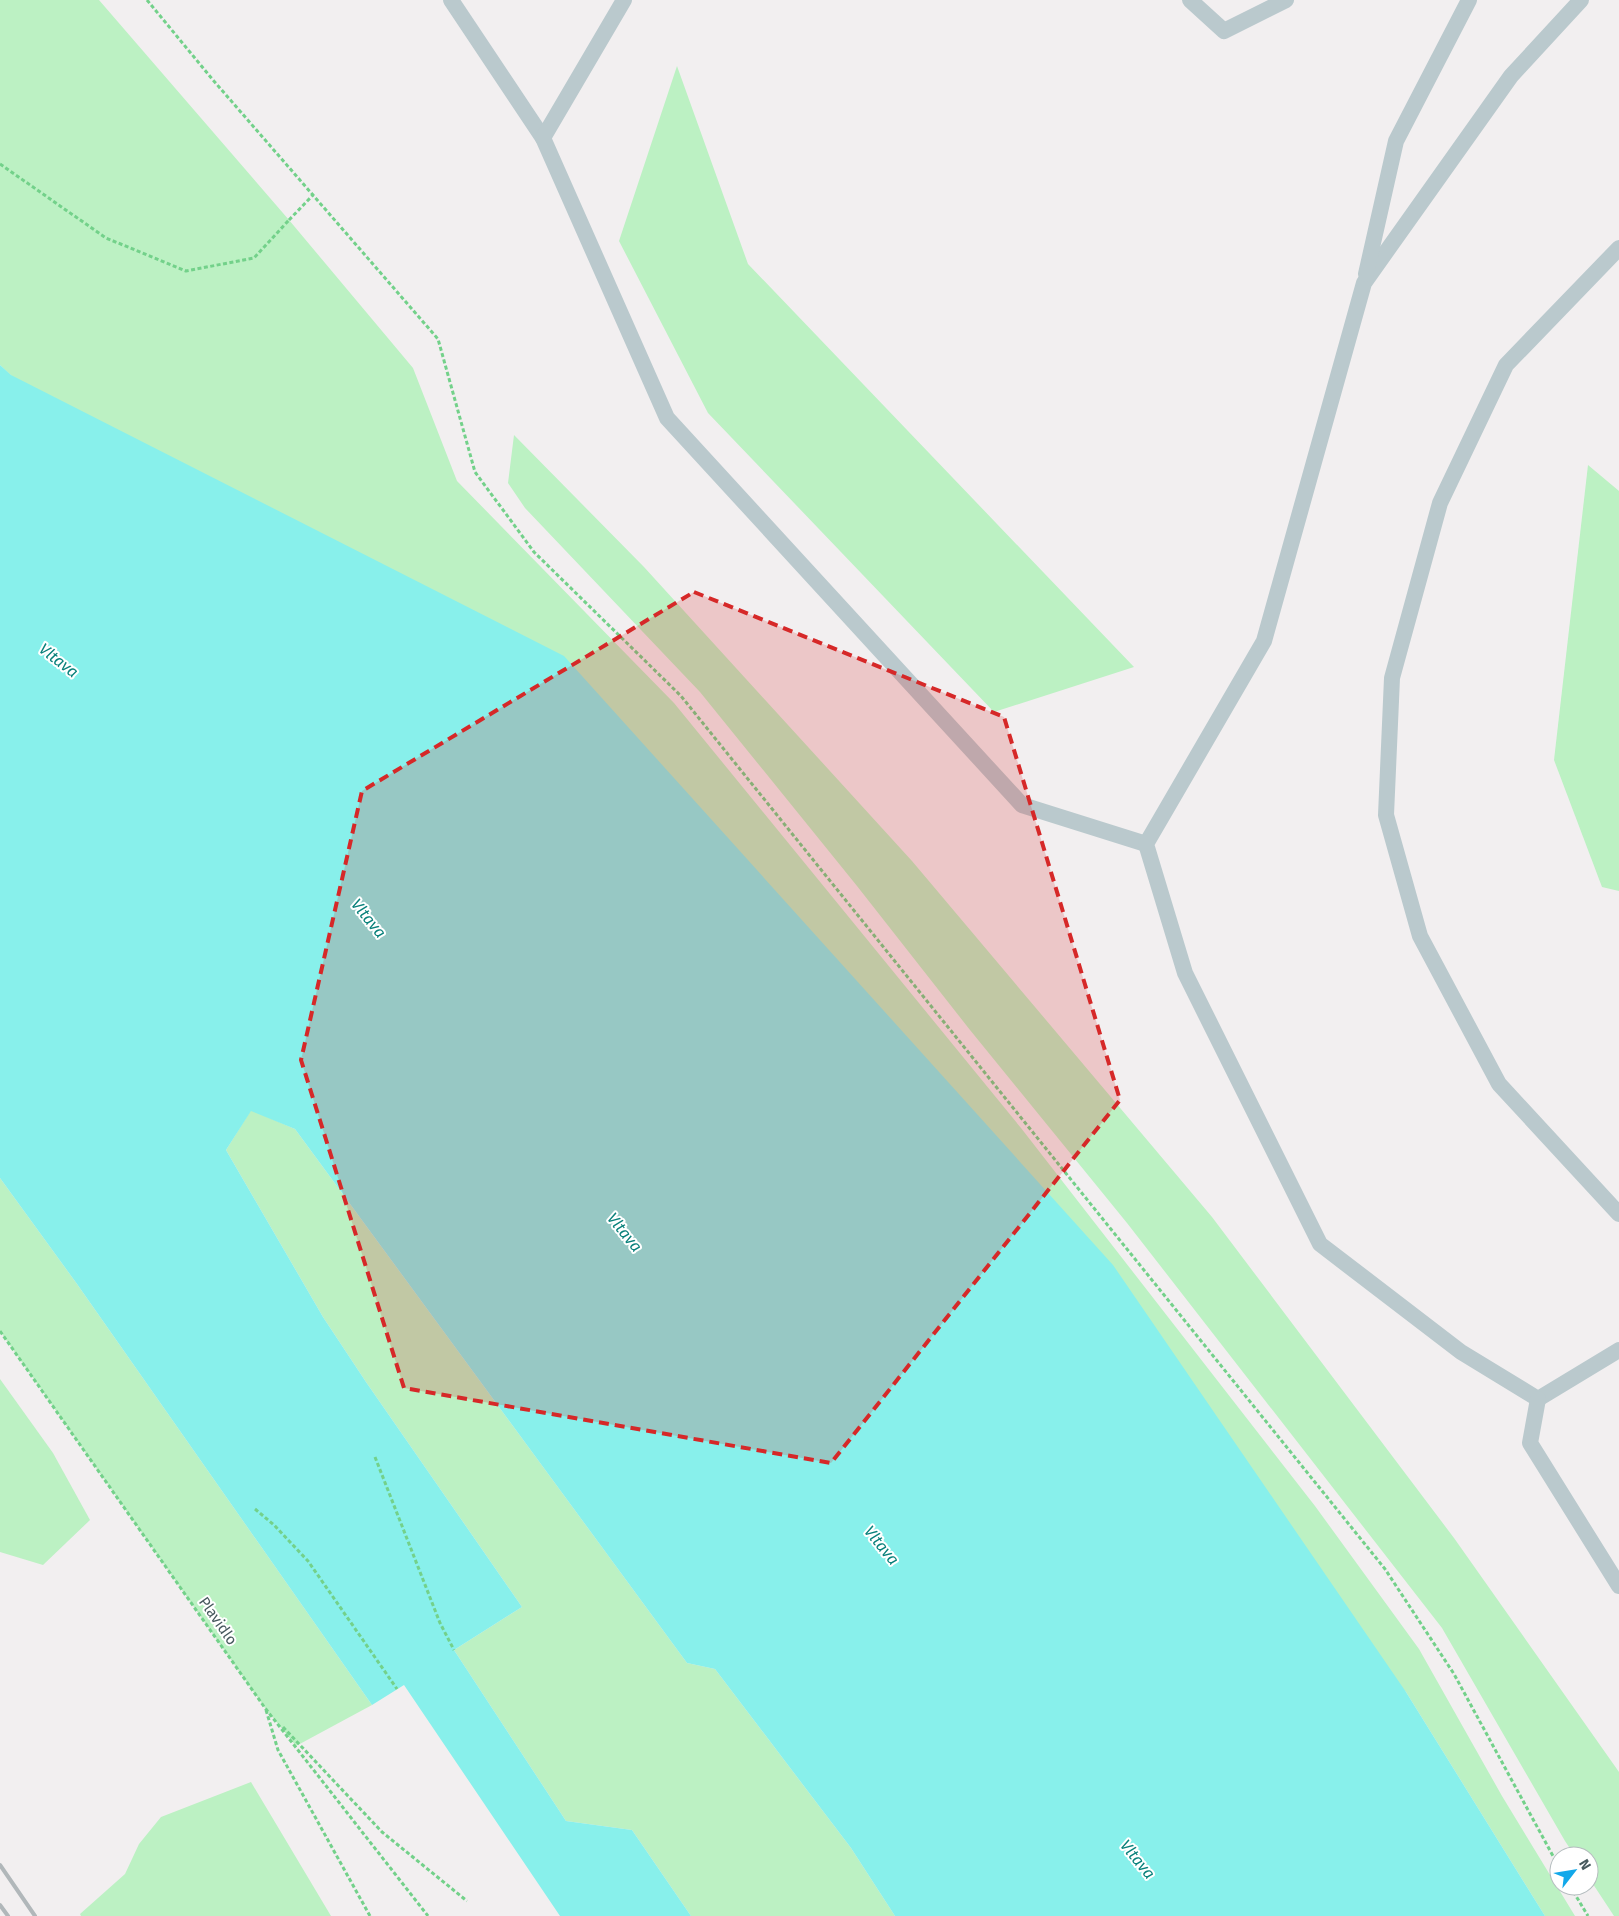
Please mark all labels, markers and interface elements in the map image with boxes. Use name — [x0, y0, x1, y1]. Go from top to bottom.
water label: Vltava — [35, 639, 82, 682]
water label: Vltava — [347, 895, 390, 942]
water label: Vltava — [603, 1209, 646, 1256]
water label: Vltava — [860, 1522, 903, 1569]
street label: Plavidlo — [195, 1594, 241, 1648]
water label: Vltava — [1116, 1836, 1159, 1883]
north arrow — [1549, 1846, 1599, 1896]
text: N — [1575, 1856, 1594, 1873]

